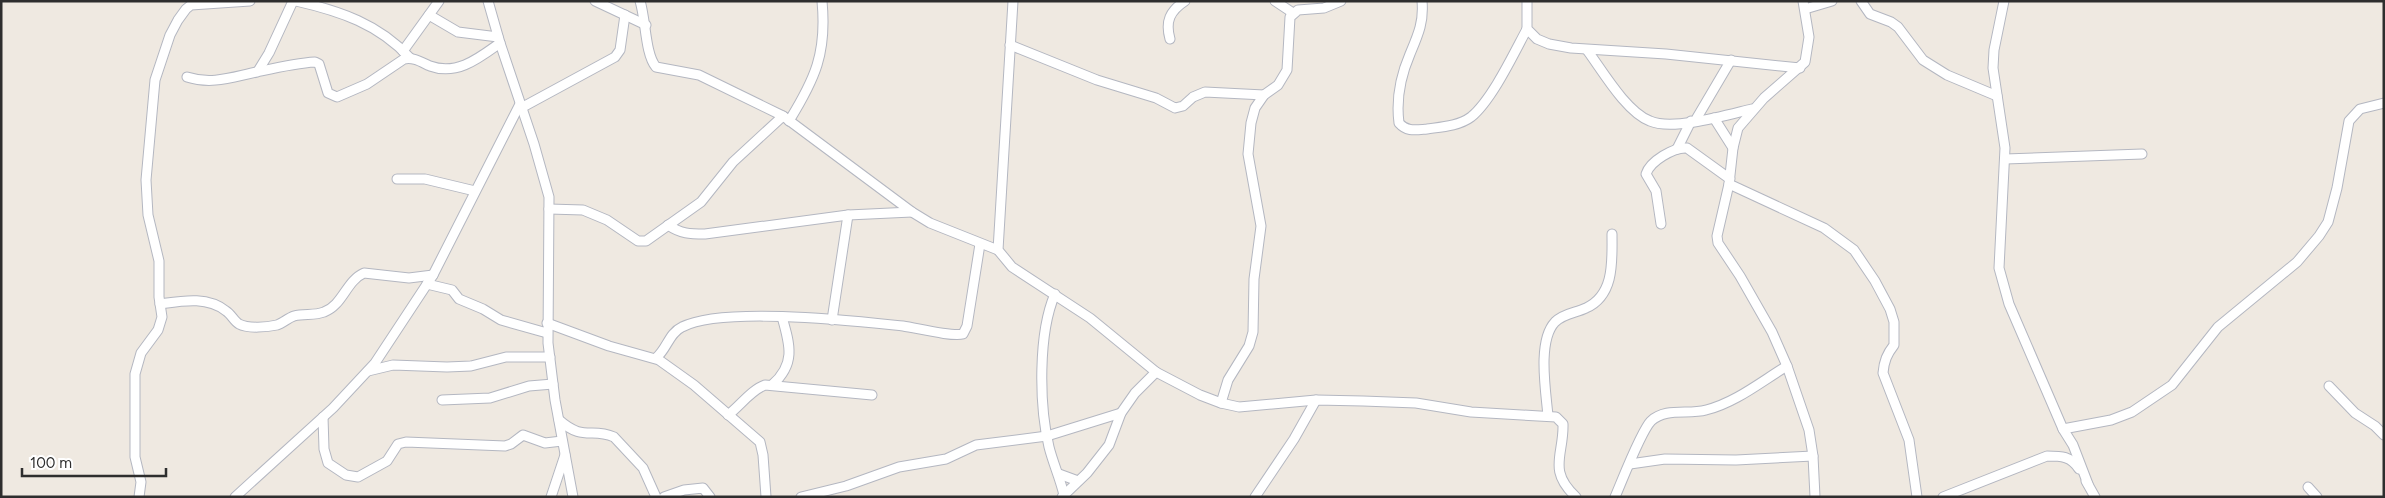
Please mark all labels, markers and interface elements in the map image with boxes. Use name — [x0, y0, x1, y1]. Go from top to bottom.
scale bar — [22, 446, 166, 478]
text: 100 m — [30, 454, 72, 472]

